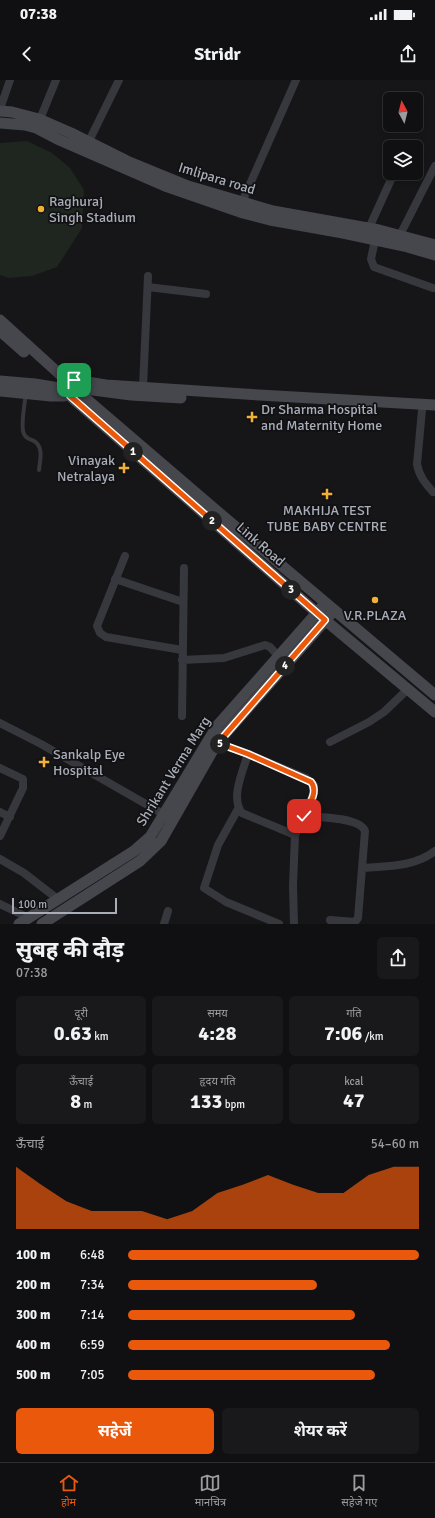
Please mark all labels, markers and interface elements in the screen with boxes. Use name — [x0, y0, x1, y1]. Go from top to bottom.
text: 07:38 — [20, 5, 57, 23]
icon: back — [16, 43, 38, 65]
text: Stridr — [194, 43, 241, 65]
icon: share — [397, 43, 419, 65]
north arrow — [383, 92, 423, 132]
map controls — [383, 92, 423, 180]
button: layers — [383, 140, 423, 180]
street label: Imlipara road — [176, 159, 257, 198]
place label: Raghuraj Singh Stadium — [49, 193, 136, 226]
marker: Raghuraj Singh Stadium — [36, 204, 46, 214]
pin — [57, 363, 91, 397]
icon: arrive — [63, 369, 85, 391]
place label: Dr Sharma Hospital and Maternity Home — [261, 401, 382, 434]
marker: Dr Sharma Hospital and Maternity Home — [246, 411, 258, 423]
pin: 1 — [123, 442, 143, 462]
text: 1 — [130, 445, 136, 458]
place label: Vinayak Netralaya — [57, 452, 115, 485]
marker: Vinayak Netralaya — [118, 462, 130, 474]
marker: MAKHIJA TEST TUBE BABY CENTRE — [321, 488, 333, 500]
place label: MAKHIJA TEST TUBE BABY CENTRE — [267, 502, 387, 535]
pin: 2 — [202, 511, 222, 531]
text: 2 — [209, 514, 215, 527]
street label: Link Road — [233, 519, 288, 570]
pin: 3 — [281, 580, 301, 600]
text: 3 — [288, 583, 294, 596]
marker: V.R.PLAZA — [370, 595, 380, 605]
place label: V.R.PLAZA — [344, 607, 407, 624]
pin: 4 — [275, 656, 295, 676]
text: 4 — [282, 659, 288, 672]
street label: Shrikant Verma Marg — [133, 713, 214, 829]
pin: 5 — [210, 734, 230, 754]
text: 5 — [217, 737, 223, 750]
place label: Sankalp Eye Hospital — [53, 746, 125, 779]
marker: Sankalp Eye Hospital — [38, 756, 50, 768]
pin — [287, 799, 321, 833]
icon: check — [293, 805, 315, 827]
scale bar — [12, 896, 117, 915]
text: 100 m — [18, 898, 47, 911]
text: सुबह की दौड़ — [16, 936, 124, 963]
button: share — [377, 937, 419, 979]
text: 07:38 — [16, 965, 48, 981]
text: दूरी — [75, 1007, 88, 1020]
text: समय — [207, 1007, 228, 1020]
text: गति — [346, 1007, 361, 1020]
text: 0.63 — [54, 1021, 92, 1046]
text: 4:28 — [198, 1021, 237, 1046]
text: 7:06 — [324, 1021, 362, 1046]
text: km — [92, 1030, 109, 1043]
text: /km — [362, 1030, 384, 1043]
text: ऊँचाई — [69, 1075, 93, 1088]
text: हृदय गति — [199, 1075, 236, 1088]
text: kcal — [344, 1075, 363, 1088]
text: 47 — [343, 1088, 365, 1113]
text: 8 — [70, 1089, 81, 1114]
text: 133 — [190, 1089, 222, 1114]
text: m — [81, 1098, 92, 1111]
text: bpm — [222, 1098, 245, 1111]
text: ऊँचाई — [16, 1136, 44, 1152]
text: 54–60 m — [371, 1136, 419, 1152]
text: 100 m — [16, 1247, 50, 1263]
text: 6:48 — [80, 1247, 105, 1263]
text: 200 m — [16, 1277, 50, 1293]
text: 7:34 — [80, 1277, 105, 1293]
text: 300 m — [16, 1307, 50, 1323]
text: 7:14 — [80, 1307, 105, 1323]
text: 400 m — [16, 1337, 50, 1353]
text: 6:59 — [80, 1337, 105, 1353]
text: 500 m — [16, 1367, 50, 1383]
text: 7:05 — [80, 1367, 105, 1383]
button: सहेजें — [16, 1408, 214, 1454]
button: शेयर करें — [222, 1408, 419, 1454]
tab: होम — [58, 1472, 80, 1510]
tab: मानचित्र — [195, 1472, 226, 1510]
tab: सहेजे गए — [341, 1472, 377, 1510]

